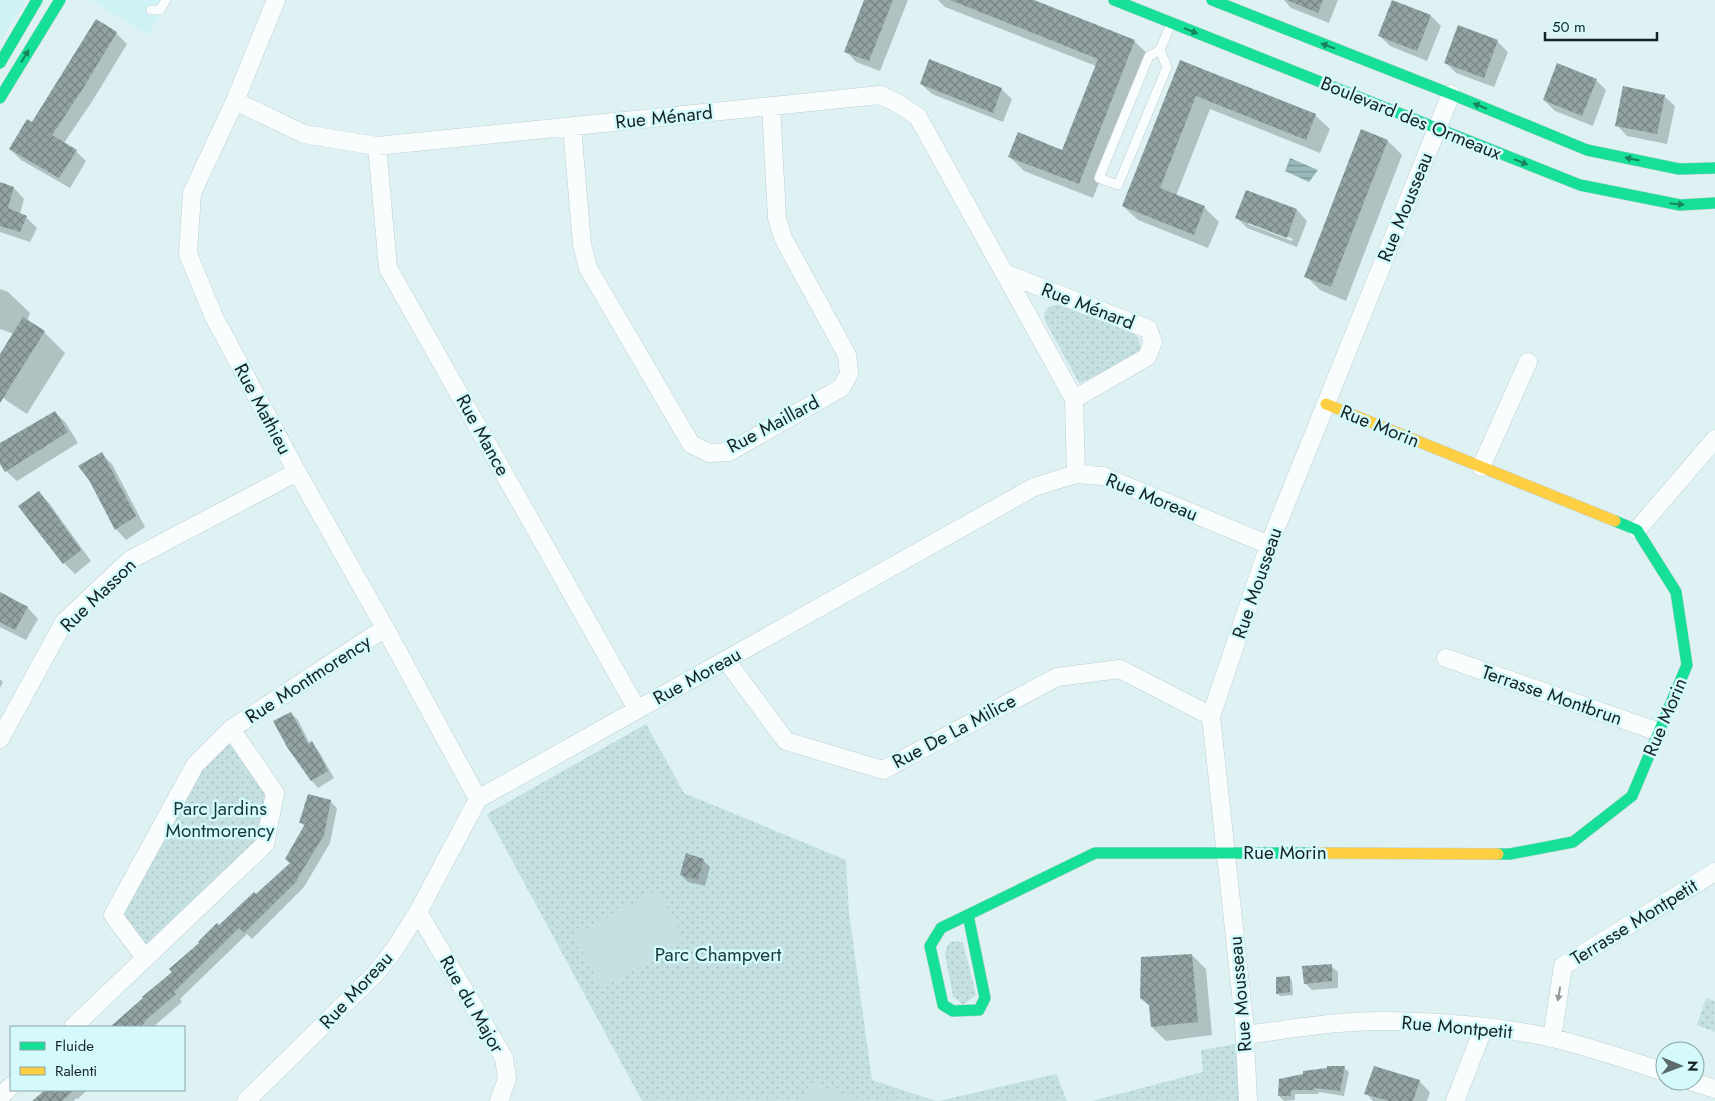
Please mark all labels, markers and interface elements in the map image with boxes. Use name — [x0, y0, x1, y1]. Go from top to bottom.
scale bar — [1545, 10, 1658, 42]
text: 50 m — [1552, 16, 1586, 38]
one-way arrow — [1184, 28, 1198, 36]
one-way arrow — [1321, 41, 1336, 49]
one-way arrow — [21, 50, 30, 63]
street label: Boulevard des Ormeaux — [1317, 69, 1505, 167]
street label: Rue Ménard — [614, 98, 714, 136]
one-way arrow — [1472, 101, 1487, 109]
street label: Rue Mousseau — [1371, 148, 1439, 266]
one-way arrow — [1625, 155, 1640, 163]
one-way arrow — [1514, 158, 1529, 166]
one-way arrow — [1670, 200, 1686, 208]
street label: Rue Ménard — [1038, 276, 1138, 336]
street label: Rue Mathieu — [228, 359, 298, 459]
street label: Rue Maillard — [722, 388, 824, 460]
street label: Rue Mance — [450, 389, 517, 481]
street label: Rue Morin — [1336, 398, 1424, 454]
street label: Rue Moreau — [1102, 466, 1202, 528]
street label: Rue Mousseau — [1225, 524, 1289, 642]
street label: Rue Masson — [54, 552, 142, 638]
street label: Rue Montmorency — [240, 628, 377, 730]
street label: Rue Moreau — [648, 641, 746, 711]
street label: Terrasse Montbrun — [1478, 658, 1626, 732]
street label: Rue Morin — [1636, 673, 1694, 761]
street label: Rue De La Milice — [887, 687, 1021, 775]
park label: Parc Jardins Montmorency — [166, 795, 275, 844]
street label: Rue Morin — [1243, 839, 1327, 866]
street label: Terrasse Montpetit — [1566, 872, 1703, 972]
street label: Rue Mousseau — [1221, 935, 1259, 1053]
park label: Parc Champvert — [655, 941, 782, 968]
street label: Rue Moreau — [313, 945, 399, 1035]
street label: Rue du Major — [433, 950, 511, 1058]
one-way arrow — [1555, 986, 1563, 1002]
street label: Rue Montpetit — [1400, 1009, 1514, 1045]
legend — [10, 1026, 185, 1091]
text: Fluide — [55, 1035, 94, 1057]
north arrow — [1655, 1041, 1705, 1091]
text: Ralenti — [55, 1060, 97, 1082]
text: N — [1683, 1060, 1703, 1072]

